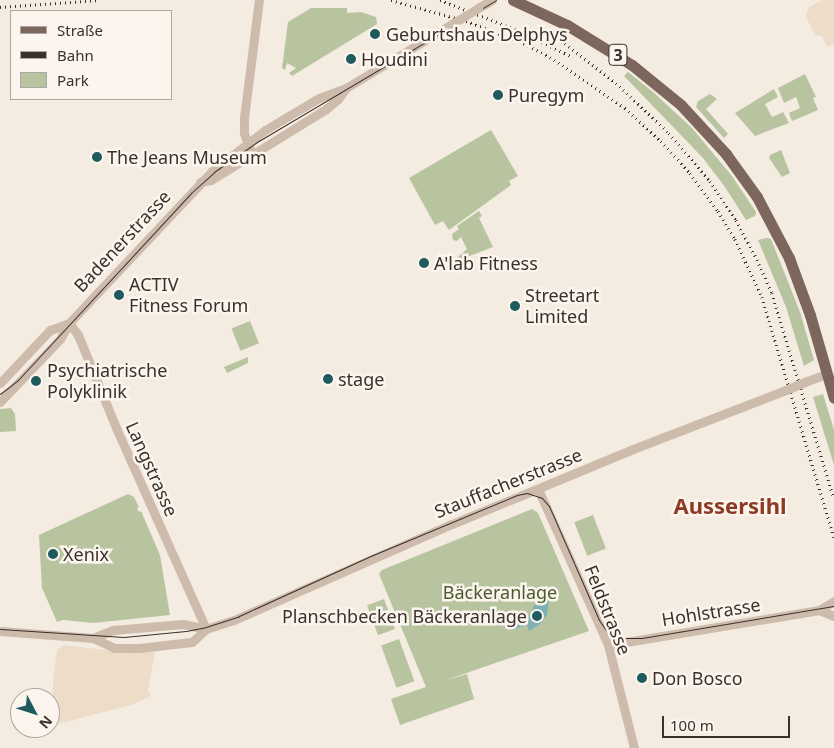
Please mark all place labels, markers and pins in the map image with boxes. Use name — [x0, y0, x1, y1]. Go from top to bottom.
place label: Geburtshaus Delphys — [386, 23, 568, 45]
marker: Geburtshaus Delphys — [368, 27, 382, 41]
place label: Houdini — [361, 48, 428, 70]
marker: Houdini — [345, 53, 357, 65]
place label: Puregym — [508, 84, 584, 106]
marker: Puregym — [492, 89, 504, 101]
place label: The Jeans Museum — [107, 146, 267, 168]
marker: The Jeans Museum — [91, 151, 103, 163]
place label: A'lab Fitness — [434, 252, 538, 274]
marker: A'lab Fitness — [418, 257, 430, 269]
place label: ACTIV Fitness Forum — [129, 274, 248, 316]
place label: Streetart Limited — [525, 285, 599, 328]
marker: ACTIV Fitness Forum — [113, 289, 125, 301]
marker: Streetart Limited — [509, 300, 521, 312]
place label: Psychiatrische Polyklinik — [47, 360, 167, 402]
place label: stage — [338, 368, 384, 390]
marker: stage — [322, 373, 334, 385]
marker: Psychiatrische Polyklinik — [29, 374, 43, 388]
place label: Xenix — [63, 543, 109, 565]
marker: Xenix — [47, 548, 59, 560]
place label: Planschbecken Bäckeranlage — [282, 605, 527, 627]
marker: Planschbecken Bäckeranlage — [531, 610, 543, 622]
place label: Don Bosco — [652, 667, 743, 689]
marker: Don Bosco — [636, 672, 648, 684]

